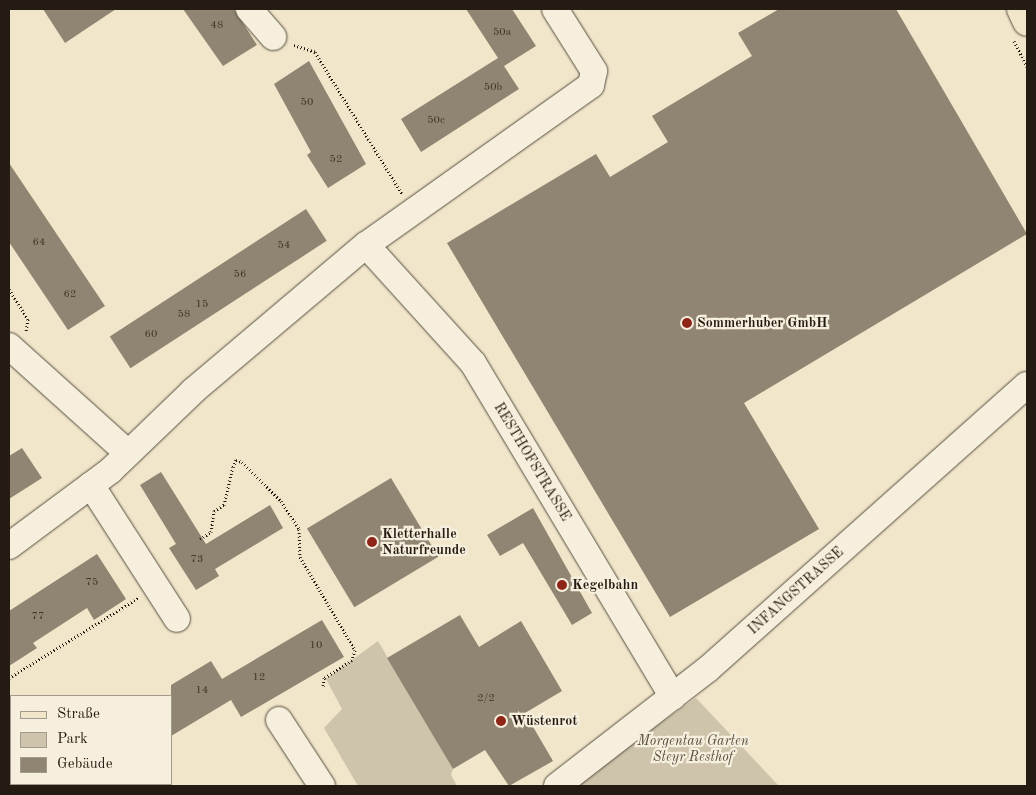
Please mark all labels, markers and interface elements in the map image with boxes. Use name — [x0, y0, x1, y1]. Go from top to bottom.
house number: 48 — [211, 19, 223, 33]
house number: 50a — [493, 26, 511, 40]
house number: 50b — [484, 81, 502, 95]
house number: 50 — [301, 96, 313, 110]
house number: 50c — [427, 114, 445, 128]
house number: 52 — [330, 153, 342, 167]
house number: 64 — [33, 236, 45, 250]
house number: 54 — [278, 239, 290, 253]
house number: 56 — [234, 268, 246, 282]
house number: 62 — [64, 288, 76, 302]
house number: 15 — [196, 298, 208, 312]
house number: 58 — [178, 308, 190, 322]
place label: Sommerhuber GmbH — [697, 315, 828, 331]
marker: Sommerhuber GmbH — [681, 317, 693, 329]
house number: 60 — [145, 328, 157, 342]
street label: RESTHOFSTRASSE — [490, 400, 574, 524]
place label: Kletterhalle Naturfreunde — [382, 526, 466, 558]
marker: Kletterhalle Naturfreunde — [366, 536, 378, 548]
street label: INFANGSTRASSE — [745, 544, 847, 638]
house number: 73 — [191, 553, 203, 567]
house number: 75 — [86, 576, 98, 590]
place label: Kegelbahn — [572, 577, 638, 593]
marker: Kegelbahn — [556, 579, 568, 591]
house number: 77 — [32, 610, 44, 624]
house number: 10 — [310, 639, 322, 653]
house number: 12 — [253, 671, 265, 685]
house number: 14 — [196, 684, 208, 698]
house number: 2/2 — [477, 692, 495, 706]
legend — [10, 695, 172, 785]
text: Straße — [57, 707, 100, 722]
place label: Wüstenrot — [511, 713, 577, 729]
marker: Wüstenrot — [495, 715, 507, 727]
text: Park — [57, 732, 88, 747]
park label: Morgentau Garten Steyr Resthof — [637, 733, 749, 766]
text: Gebäude — [57, 757, 113, 772]

